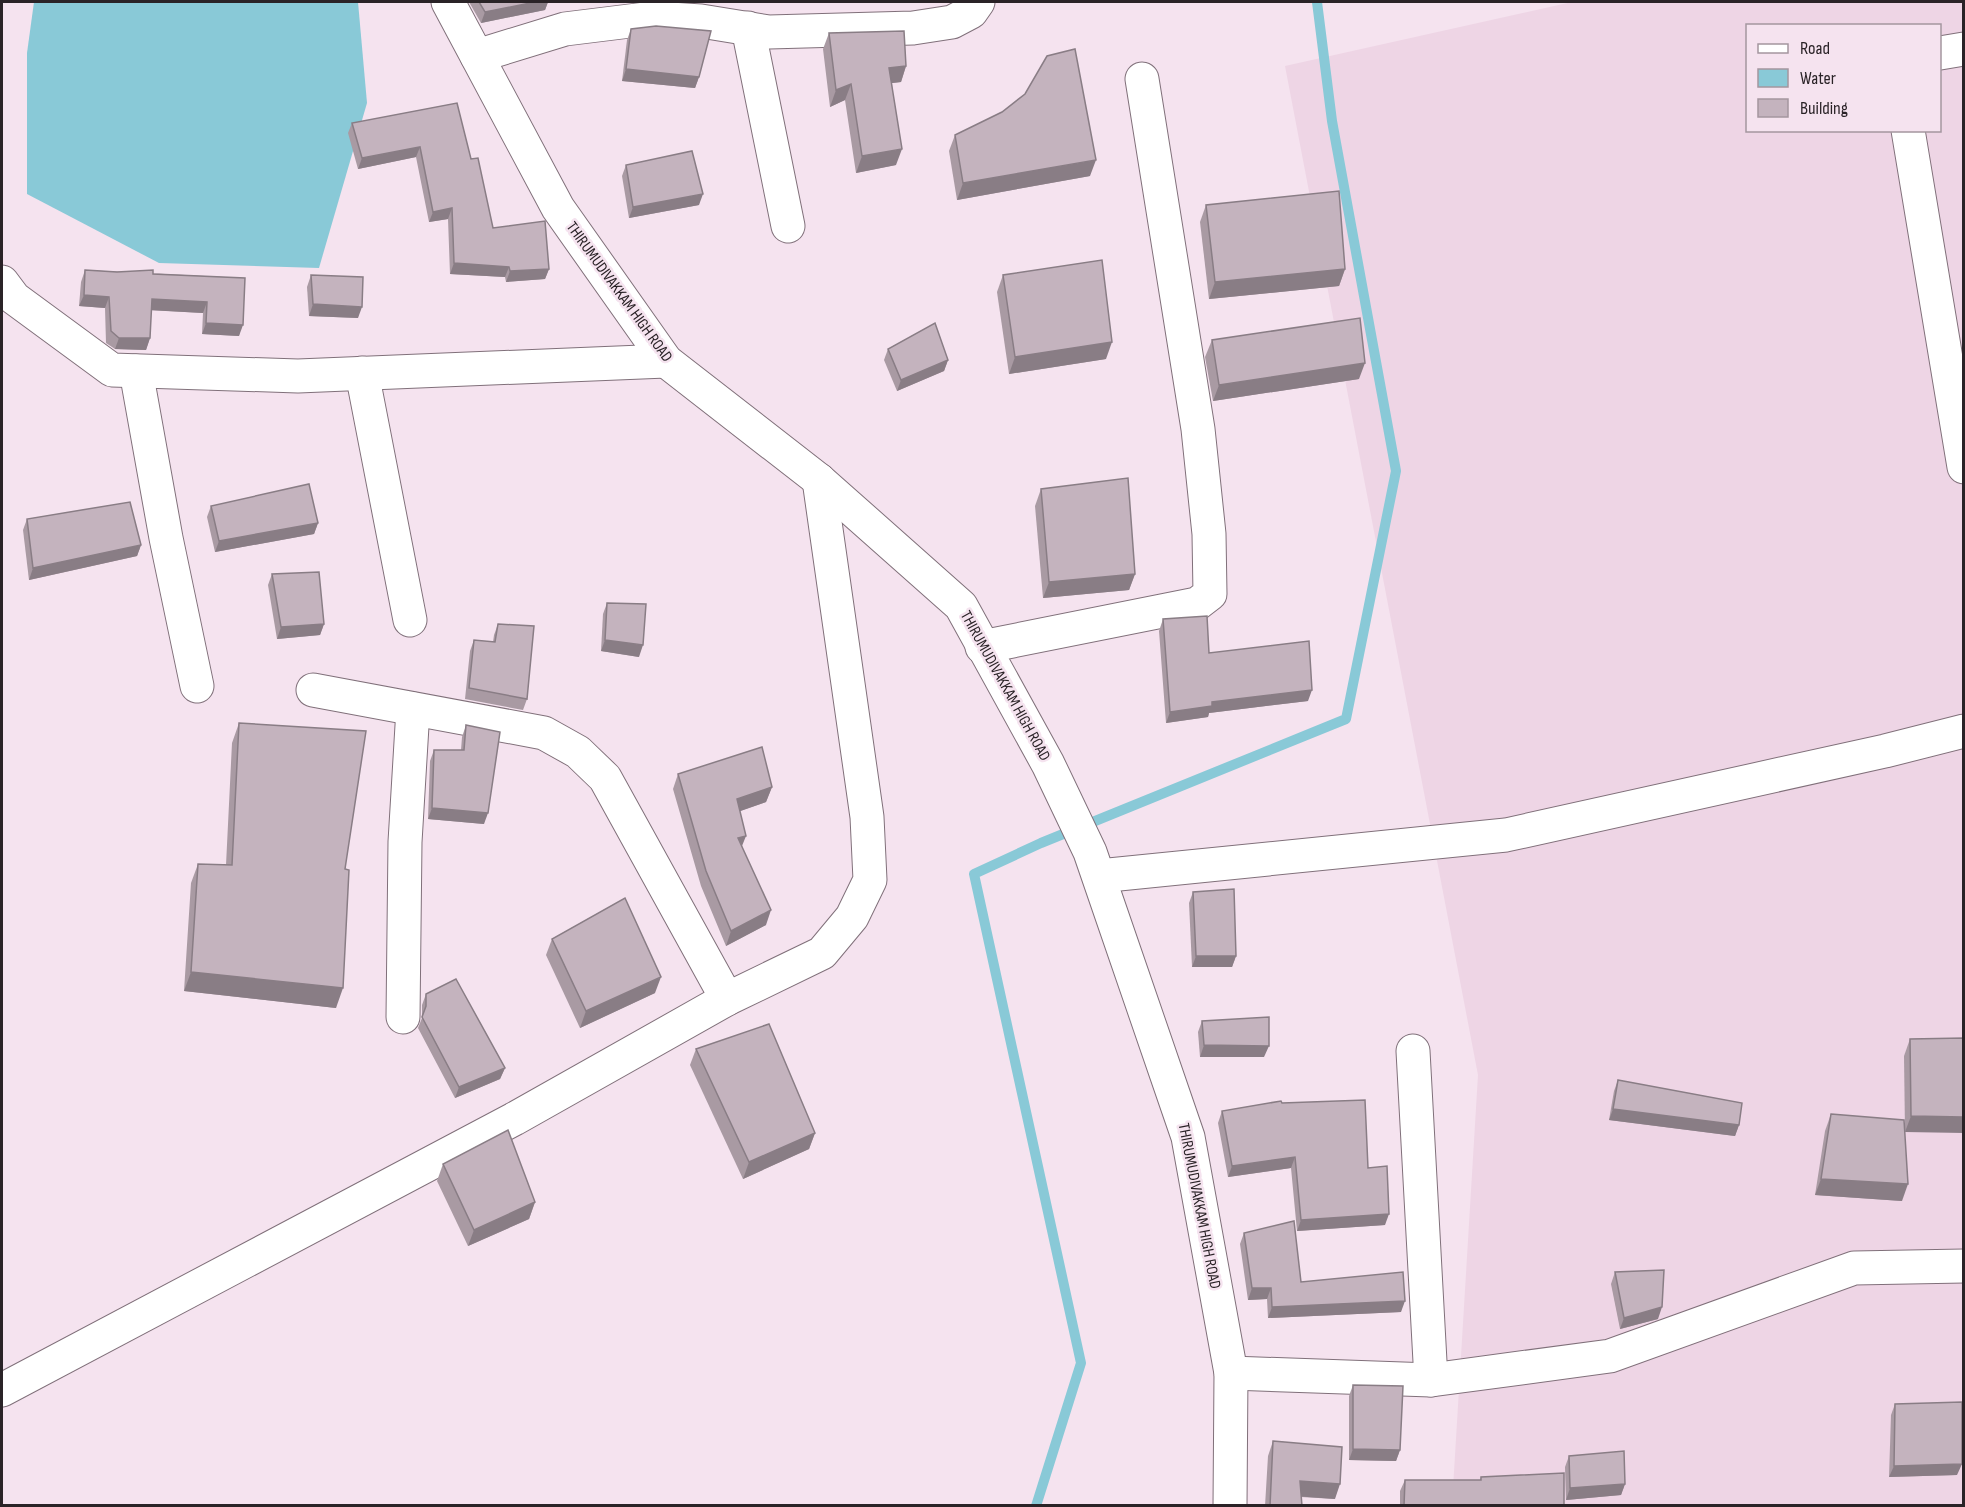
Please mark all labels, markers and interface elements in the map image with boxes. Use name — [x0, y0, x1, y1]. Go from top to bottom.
legend — [1746, 24, 1941, 132]
text: Road — [1800, 38, 1830, 59]
text: Water — [1800, 68, 1836, 89]
text: Building — [1800, 98, 1848, 119]
street label: THIRUMUDIVAKKAM HIGH ROAD — [562, 218, 676, 366]
street label: THIRUMUDIVAKKAM HIGH ROAD — [956, 608, 1054, 764]
street label: THIRUMUDIVAKKAM HIGH ROAD — [1174, 1122, 1224, 1291]

